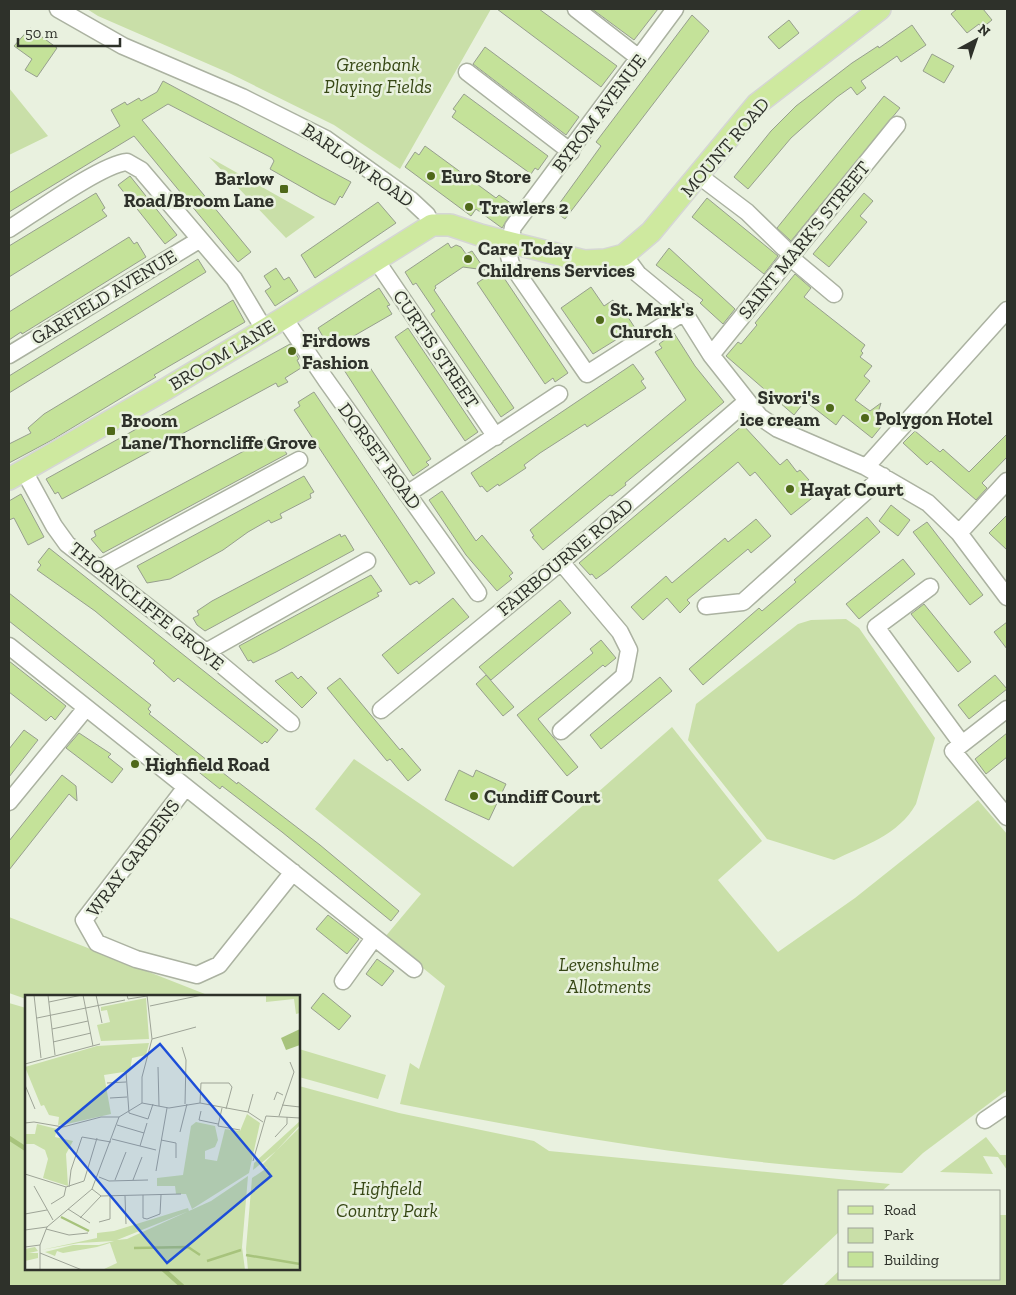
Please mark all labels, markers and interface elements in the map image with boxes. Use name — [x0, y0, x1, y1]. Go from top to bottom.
scale bar — [18, 15, 120, 47]
north arrow — [951, 15, 1001, 65]
text: N — [974, 20, 994, 41]
text: 50 m — [25, 24, 58, 42]
street label: BYROM AVENUE — [547, 49, 651, 177]
park label: Greenbank Playing Fields — [324, 53, 432, 98]
street label: MOUNT ROAD — [676, 93, 774, 201]
street label: BARLOW ROAD — [298, 118, 418, 212]
street label: SAINT MARK'S STREET — [733, 156, 875, 324]
place label: Euro Store — [441, 165, 531, 188]
place label: Barlow Road/Broom Lane — [124, 167, 275, 212]
marker: Euro Store — [425, 170, 437, 182]
marker: Barlow Road/Broom Lane — [278, 183, 290, 195]
place label: Trawlers 2 — [479, 196, 569, 219]
marker: Trawlers 2 — [463, 201, 475, 213]
place label: Care Today Childrens Services — [478, 237, 635, 282]
street label: GARFIELD AVENUE — [27, 244, 181, 350]
marker: Care Today Childrens Services — [462, 253, 474, 265]
street label: CURTIS STREET — [388, 286, 484, 413]
place label: St. Mark's Church — [610, 298, 694, 343]
street label: BROOM LANE — [165, 314, 279, 396]
marker: St. Mark's Church — [594, 314, 606, 326]
place label: Firdows Fashion — [302, 329, 371, 374]
marker: Firdows Fashion — [286, 345, 298, 357]
place label: Sivori's ice cream — [740, 386, 820, 431]
street label: DORSET ROAD — [334, 398, 426, 514]
marker: Sivori's ice cream — [824, 402, 836, 414]
place label: Polygon Hotel — [875, 407, 993, 430]
place label: Broom Lane/Thorncliffe Grove — [121, 409, 317, 454]
marker: Polygon Hotel — [859, 412, 871, 424]
marker: Broom Lane/Thorncliffe Grove — [105, 425, 117, 437]
place label: Hayat Court — [800, 478, 904, 501]
marker: Hayat Court — [784, 483, 796, 495]
street label: FAIRBOURNE ROAD — [492, 493, 638, 621]
street label: THORNCLIFFE GROVE — [65, 537, 229, 675]
place label: Highfield Road — [145, 753, 270, 776]
marker: Highfield Road — [129, 758, 141, 770]
place label: Cundiff Court — [484, 785, 601, 808]
marker: Cundiff Court — [468, 790, 480, 802]
street label: WRAY GARDENS — [81, 795, 185, 921]
park label: Levenshulme Allotments — [559, 953, 659, 998]
inset map — [25, 995, 300, 1270]
park label: Highfield Country Park — [336, 1177, 438, 1222]
legend — [838, 1190, 1001, 1280]
text: Road — [884, 1201, 917, 1219]
text: Park — [884, 1226, 914, 1244]
text: Building — [884, 1251, 939, 1269]

